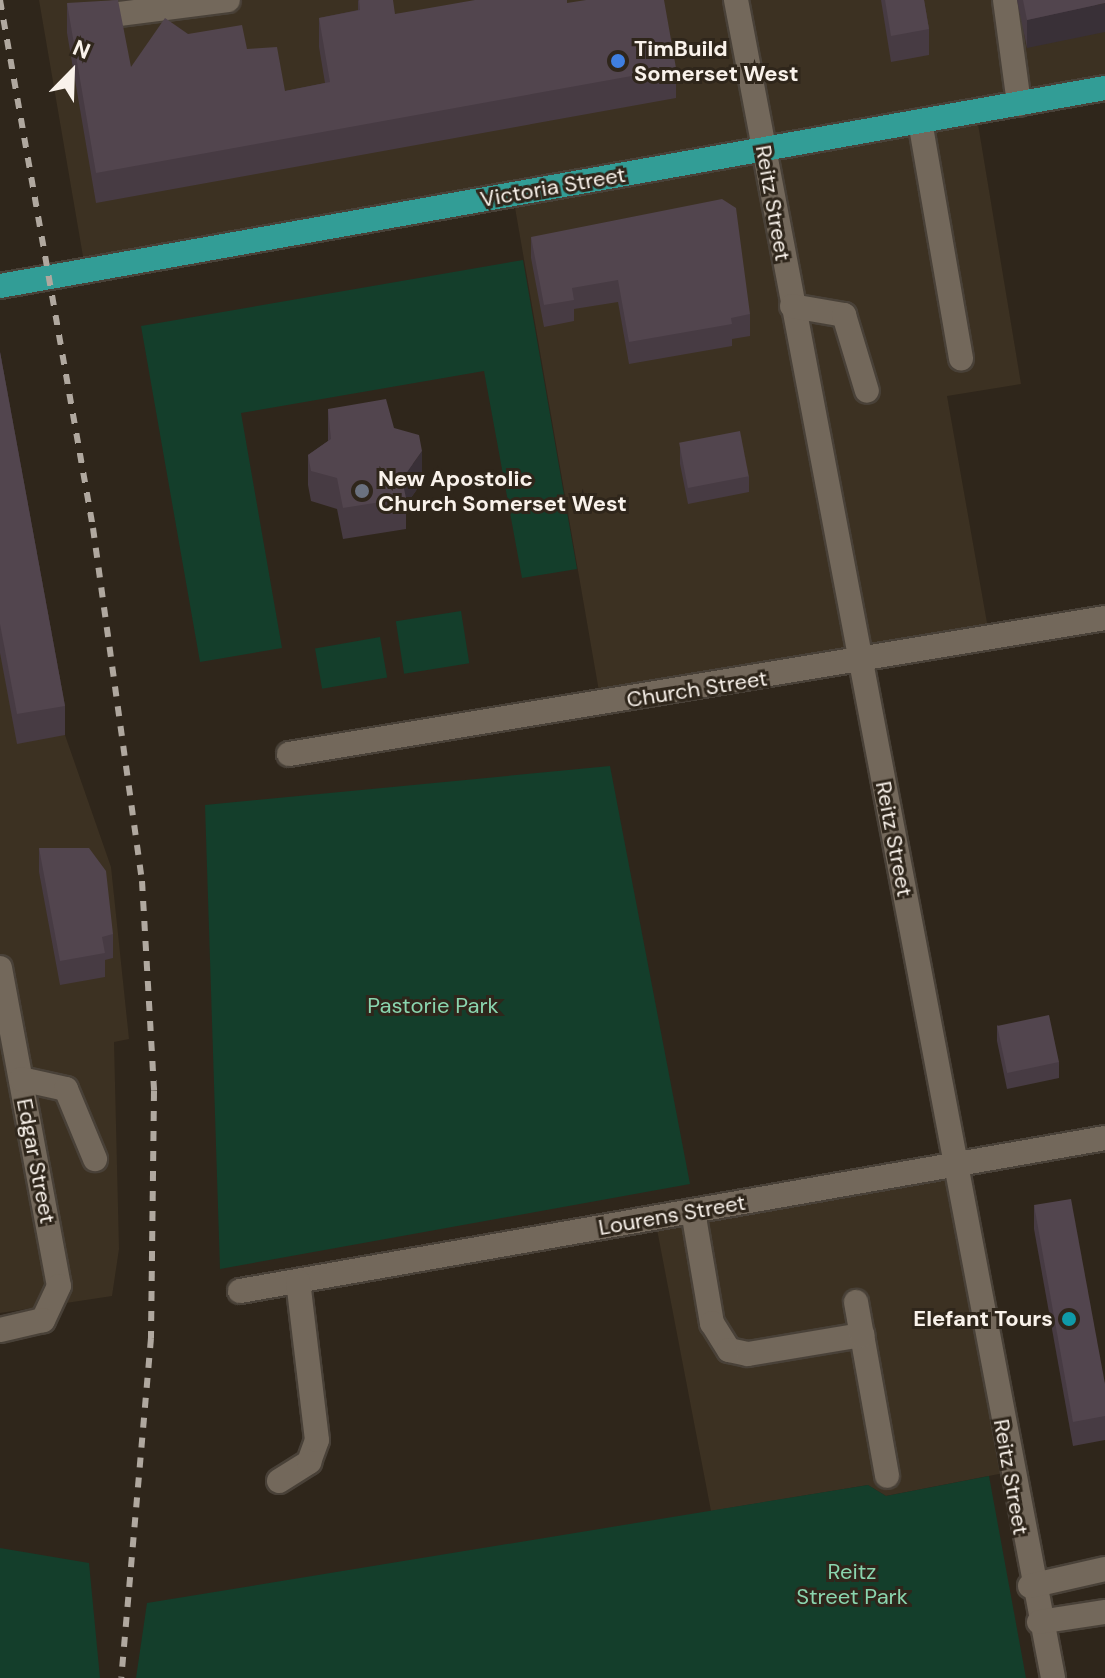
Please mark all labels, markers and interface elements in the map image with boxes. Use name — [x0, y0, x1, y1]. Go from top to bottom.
north arrow — [32, 32, 112, 112]
text: N — [69, 33, 95, 66]
place label: TimBuild Somerset West — [634, 35, 798, 86]
marker: TimBuild Somerset West — [609, 52, 627, 70]
street label: Reitz Street — [750, 143, 796, 263]
street label: Victoria Street — [478, 161, 628, 213]
place label: New Apostolic Church Somerset West — [378, 465, 627, 516]
marker: New Apostolic Church Somerset West — [353, 482, 371, 500]
street label: Church Street — [625, 665, 769, 713]
street label: Reitz Street — [870, 779, 918, 899]
park label: Pastorie Park — [367, 993, 499, 1019]
street label: Edgar Street — [11, 1096, 61, 1226]
street label: Lourens Street — [596, 1189, 748, 1241]
place label: Elefant Tours — [913, 1306, 1053, 1332]
marker: Elefant Tours — [1060, 1310, 1078, 1328]
street label: Reitz Street — [988, 1417, 1034, 1537]
park label: Reitz Street Park — [796, 1558, 908, 1610]

